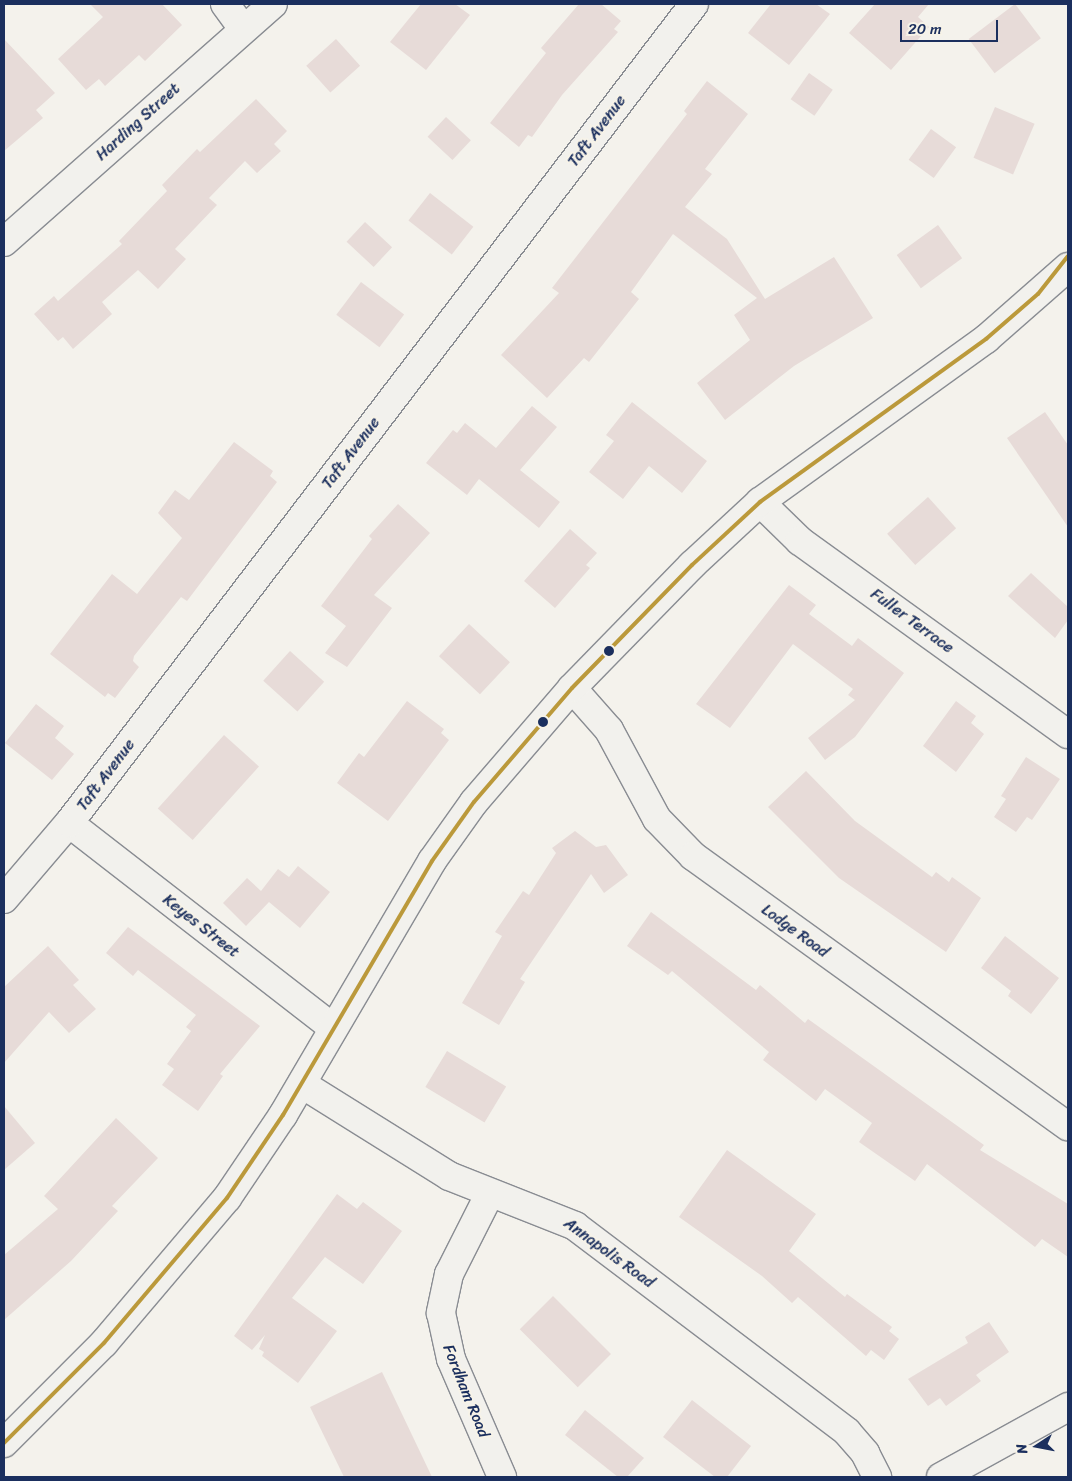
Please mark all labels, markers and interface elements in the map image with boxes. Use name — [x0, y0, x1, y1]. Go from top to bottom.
scale bar — [902, 10, 1000, 42]
text: 20 m — [908, 16, 942, 42]
street label: Harding Street — [92, 79, 184, 165]
street label: Taft Avenue — [564, 92, 630, 170]
street label: Taft Avenue — [318, 414, 384, 492]
street label: Fuller Terrace — [867, 584, 957, 658]
unlabelled marker — [604, 646, 614, 656]
unlabelled marker — [538, 717, 548, 727]
street label: Taft Avenue — [73, 736, 139, 814]
street label: Keyes Street — [159, 890, 243, 962]
street label: Lodge Road — [758, 900, 832, 962]
street label: Annapolis Road — [560, 1214, 658, 1292]
street label: Fordham Road — [439, 1342, 493, 1440]
north arrow — [1012, 1421, 1062, 1471]
text: N — [1009, 1442, 1035, 1456]

